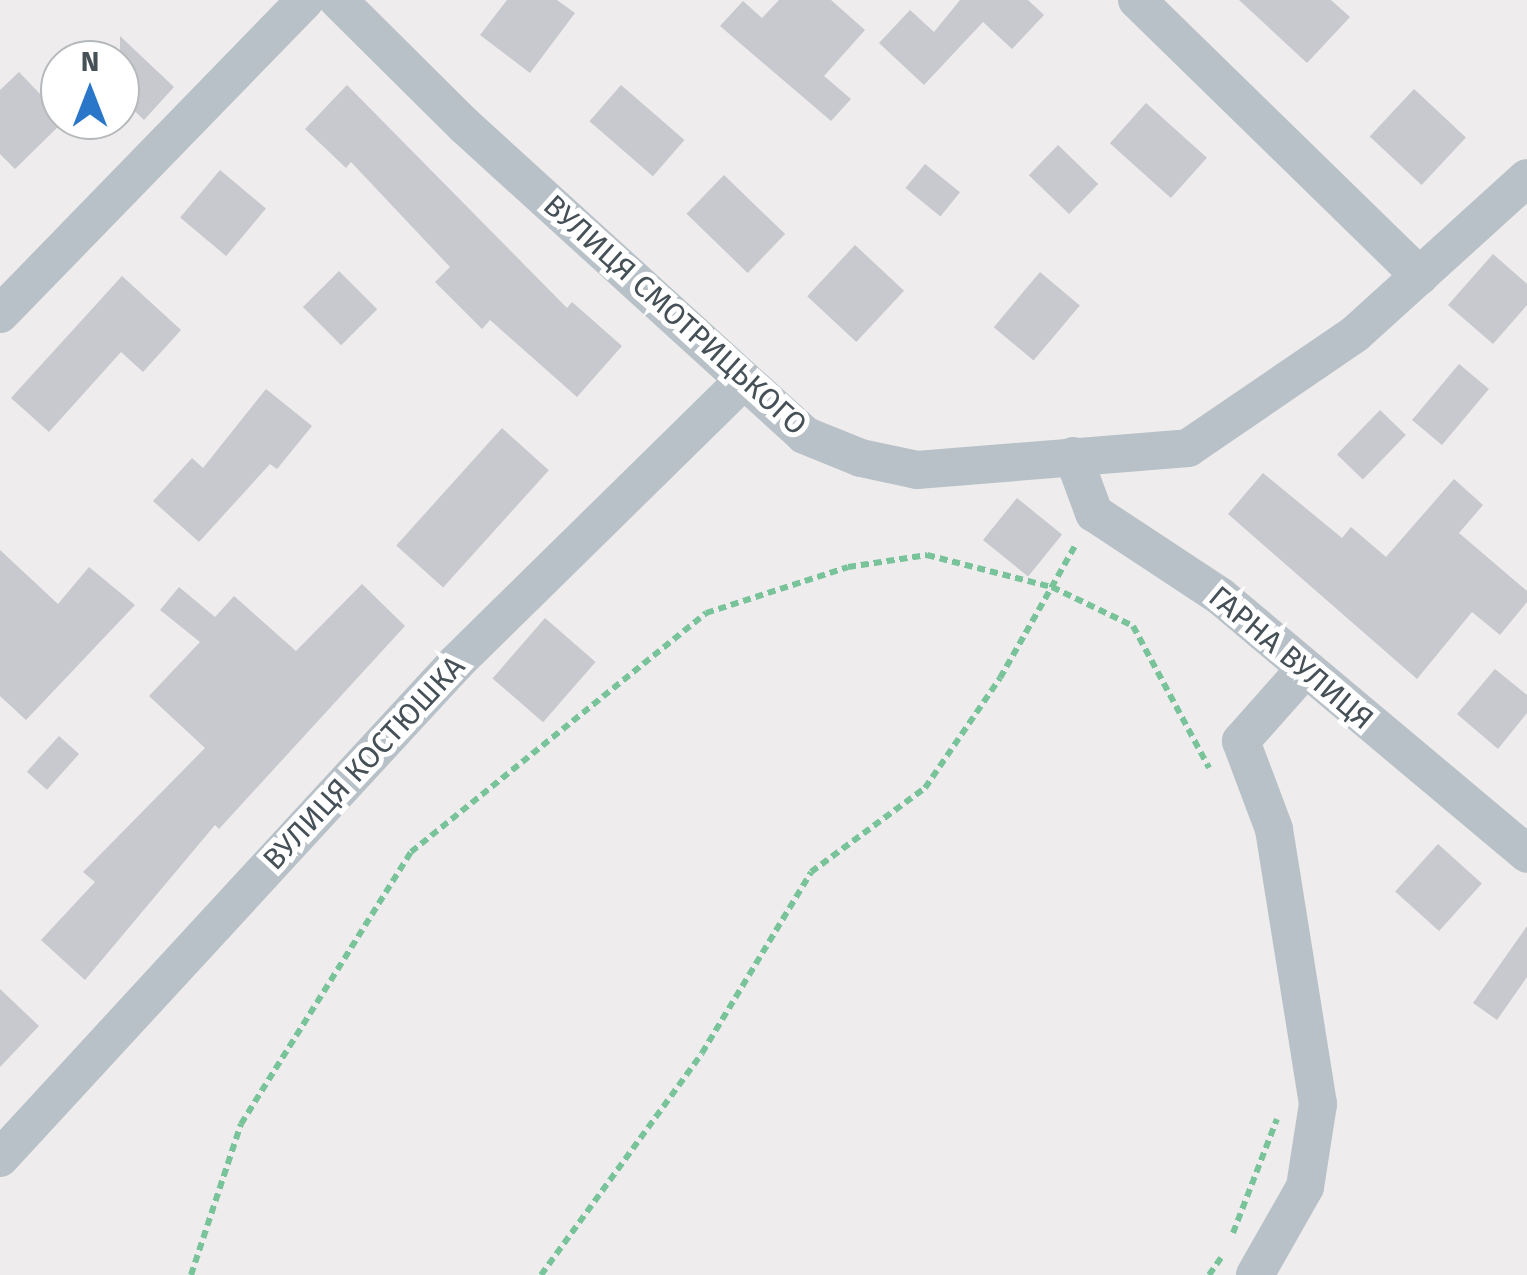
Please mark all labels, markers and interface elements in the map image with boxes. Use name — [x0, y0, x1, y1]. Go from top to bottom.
north arrow — [40, 40, 140, 140]
text: N — [81, 45, 99, 78]
street label: ВУЛИЦЯ СМОТРИЦЬКОГО — [536, 187, 814, 443]
street label: ГАРНА ВУЛИЦЯ — [1201, 579, 1381, 737]
street label: ВУЛИЦЯ КОСТЮШКА — [256, 649, 472, 877]

